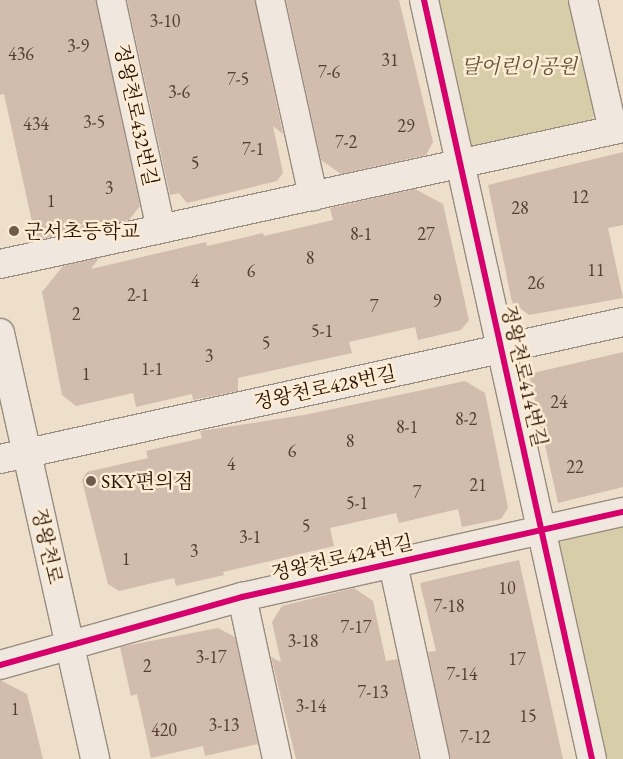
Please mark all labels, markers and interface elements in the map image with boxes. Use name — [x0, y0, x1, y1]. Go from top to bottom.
house number: 3-10 — [150, 10, 180, 32]
house number: 3-9 — [67, 35, 89, 57]
street label: 정왕천로432번길 — [109, 42, 163, 188]
house number: 436 — [8, 43, 34, 65]
house number: 31 — [381, 49, 399, 71]
park label: 달어린이공원 — [461, 54, 577, 78]
house number: 7-6 — [318, 61, 340, 83]
house number: 7-5 — [227, 68, 249, 90]
house number: 3-6 — [168, 81, 190, 103]
house number: 3-5 — [83, 111, 105, 133]
house number: 434 — [23, 113, 49, 135]
house number: 29 — [397, 115, 415, 137]
house number: 7-2 — [335, 131, 357, 153]
house number: 7-1 — [242, 138, 264, 160]
house number: 5 — [191, 152, 199, 174]
house number: 3 — [105, 177, 113, 199]
house number: 12 — [571, 186, 589, 208]
house number: 1 — [47, 190, 55, 212]
house number: 28 — [511, 197, 529, 219]
place label: 군서초등학교 — [24, 219, 140, 243]
house number: 8-1 — [350, 223, 372, 245]
house number: 27 — [417, 223, 435, 245]
marker: 군서초등학교 — [8, 225, 20, 237]
house number: 8 — [306, 247, 314, 269]
house number: 11 — [587, 259, 605, 281]
house number: 6 — [247, 260, 255, 282]
house number: 4 — [191, 270, 199, 292]
house number: 26 — [527, 272, 545, 294]
house number: 2-1 — [127, 284, 149, 306]
house number: 9 — [433, 290, 441, 312]
house number: 7 — [370, 295, 378, 317]
house number: 2 — [72, 303, 80, 325]
street label: 정왕천로414번길 — [496, 303, 552, 449]
house number: 5-1 — [311, 320, 333, 342]
house number: 5 — [262, 332, 270, 354]
house number: 3 — [205, 345, 213, 367]
house number: 1-1 — [141, 358, 163, 380]
street label: 정왕천로428번길 — [252, 361, 398, 415]
house number: 1 — [82, 363, 90, 385]
house number: 24 — [550, 391, 568, 413]
house number: 8-2 — [455, 408, 477, 430]
house number: 8-1 — [396, 416, 418, 438]
house number: 8 — [346, 430, 354, 452]
house number: 6 — [288, 440, 296, 462]
house number: 4 — [227, 453, 235, 475]
house number: 22 — [566, 456, 584, 478]
place label: SKY편의점 — [101, 469, 193, 493]
house number: 21 — [469, 474, 487, 496]
marker: SKY편의점 — [85, 475, 97, 487]
house number: 7 — [413, 481, 421, 503]
house number: 5-1 — [346, 492, 368, 514]
street label: 정왕천로 — [27, 506, 67, 586]
house number: 5 — [302, 515, 310, 537]
house number: 3-1 — [239, 526, 261, 548]
street label: 정왕천로424번길 — [269, 530, 415, 586]
house number: 3 — [190, 540, 198, 562]
house number: 1 — [122, 548, 130, 570]
house number: 10 — [498, 577, 516, 599]
house number: 7-18 — [434, 595, 464, 617]
house number: 7-17 — [341, 616, 371, 638]
house number: 3-18 — [288, 630, 318, 652]
house number: 3-17 — [196, 646, 226, 668]
house number: 17 — [508, 648, 526, 670]
house number: 2 — [143, 655, 151, 677]
house number: 7-14 — [447, 663, 477, 685]
house number: 7-13 — [358, 681, 388, 703]
house number: 3-14 — [296, 695, 326, 717]
house number: 1 — [11, 698, 19, 720]
house number: 15 — [519, 705, 537, 727]
house number: 3-13 — [209, 714, 239, 736]
house number: 420 — [151, 719, 177, 741]
house number: 7-12 — [460, 726, 490, 748]

